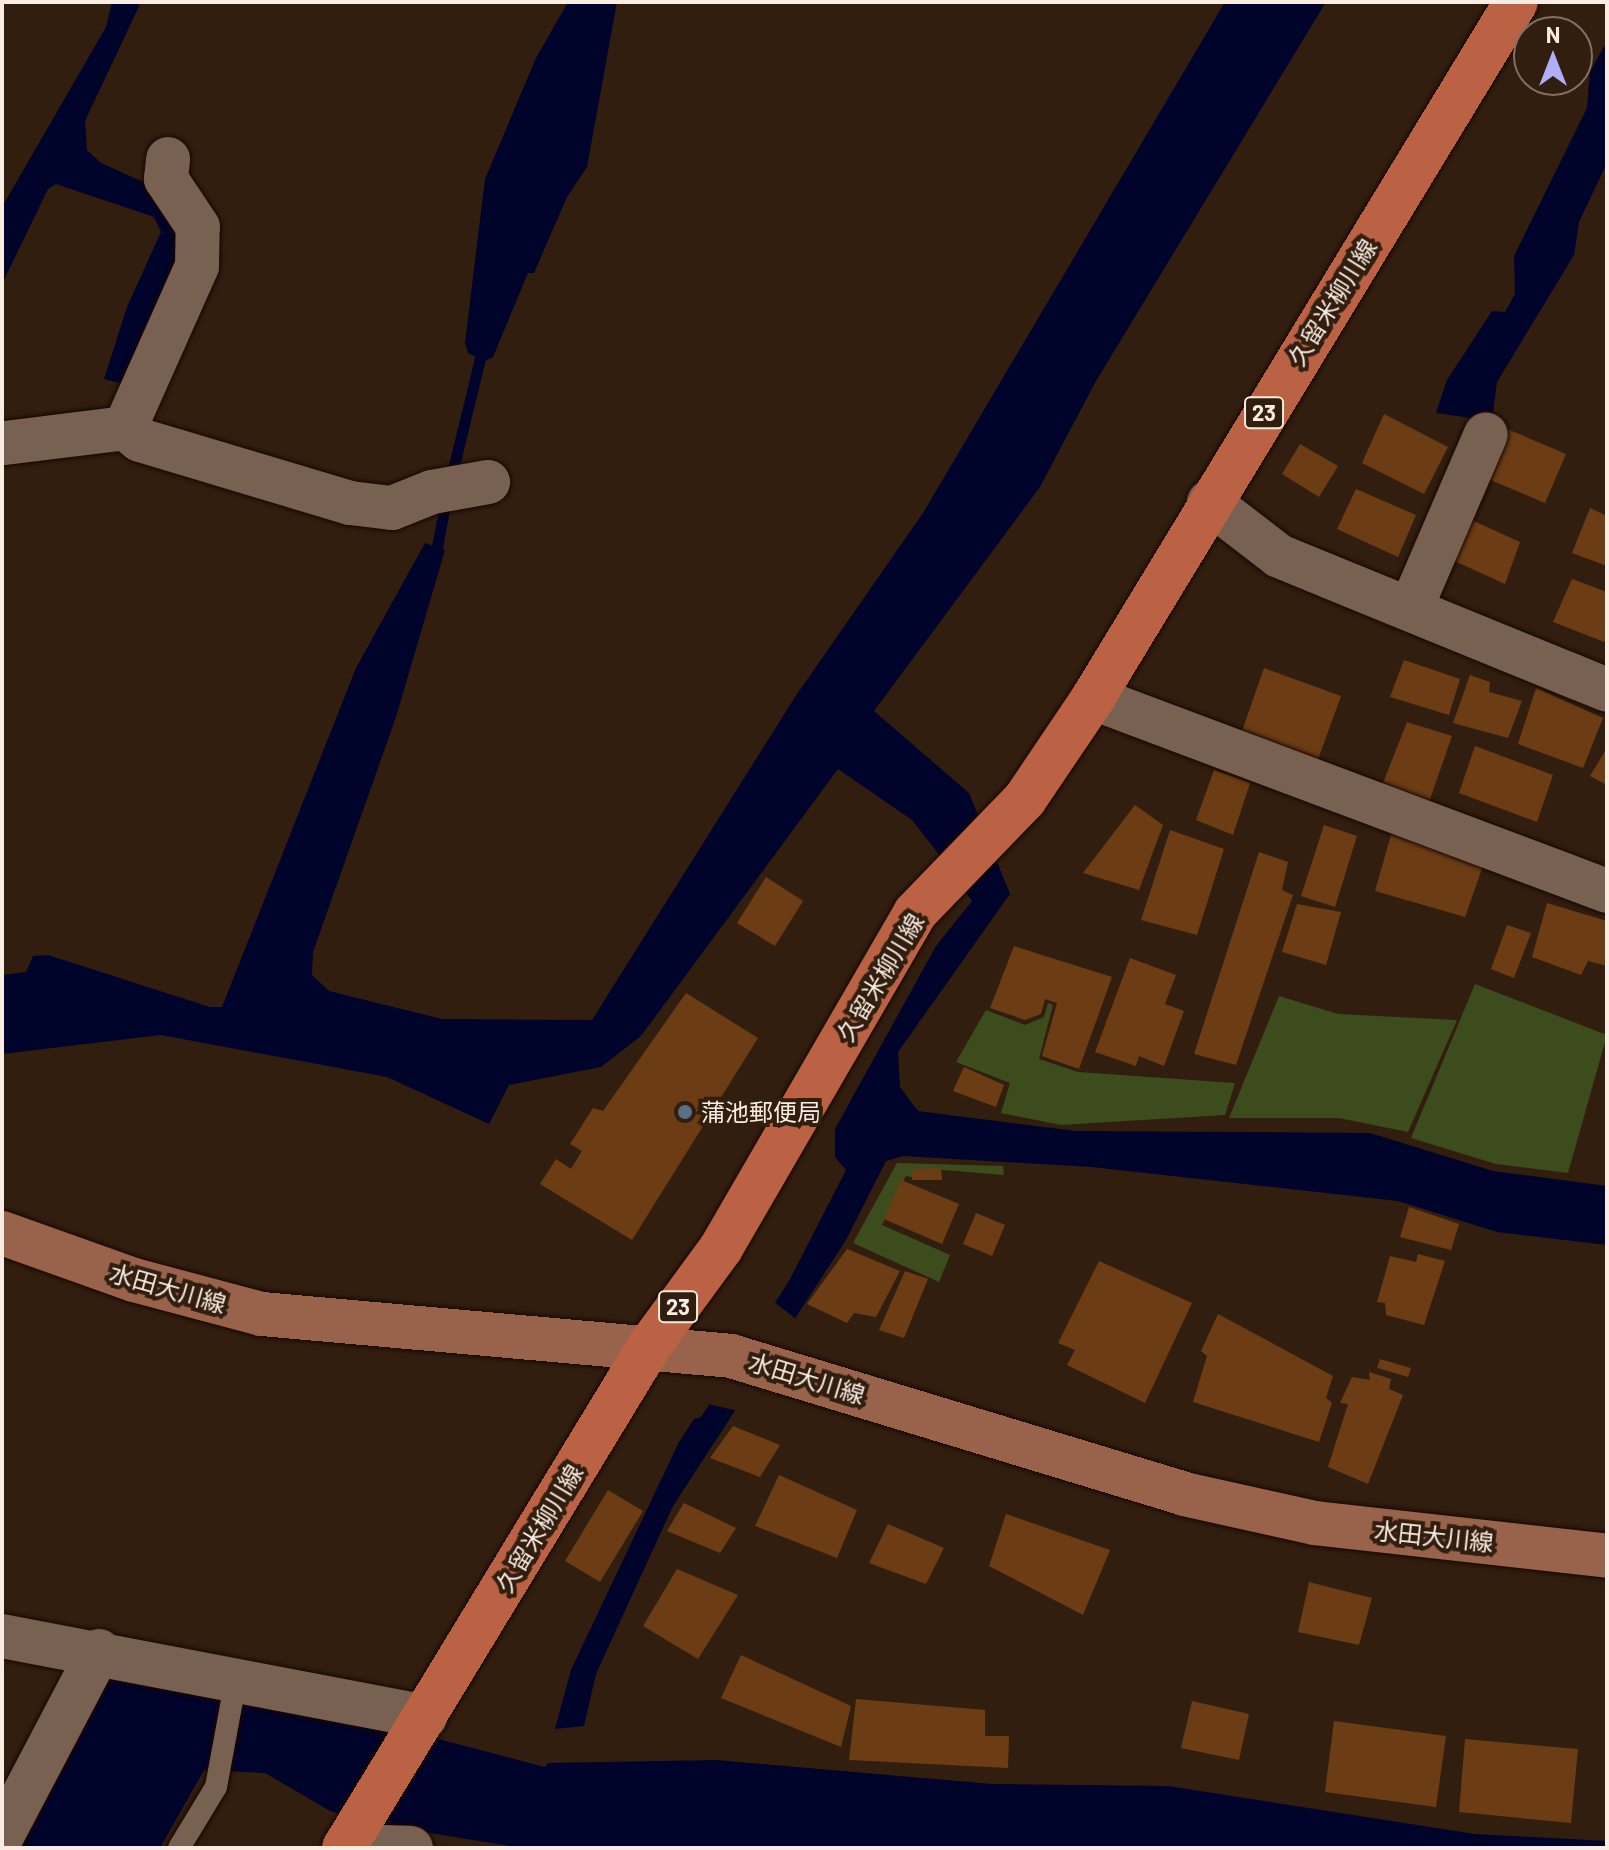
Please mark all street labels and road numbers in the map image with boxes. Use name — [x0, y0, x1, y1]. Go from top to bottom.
street label: 久留米柳川線 — [1282, 233, 1382, 371]
road number: 23 — [1244, 395, 1284, 431]
street label: 久留米柳川線 — [831, 908, 929, 1046]
street label: 水田大川線 — [106, 1258, 230, 1318]
road number: 23 — [658, 1289, 698, 1325]
street label: 水田大川線 — [745, 1347, 869, 1409]
street label: 久留米柳川線 — [490, 1459, 588, 1597]
street label: 水田大川線 — [1373, 1515, 1495, 1557]

